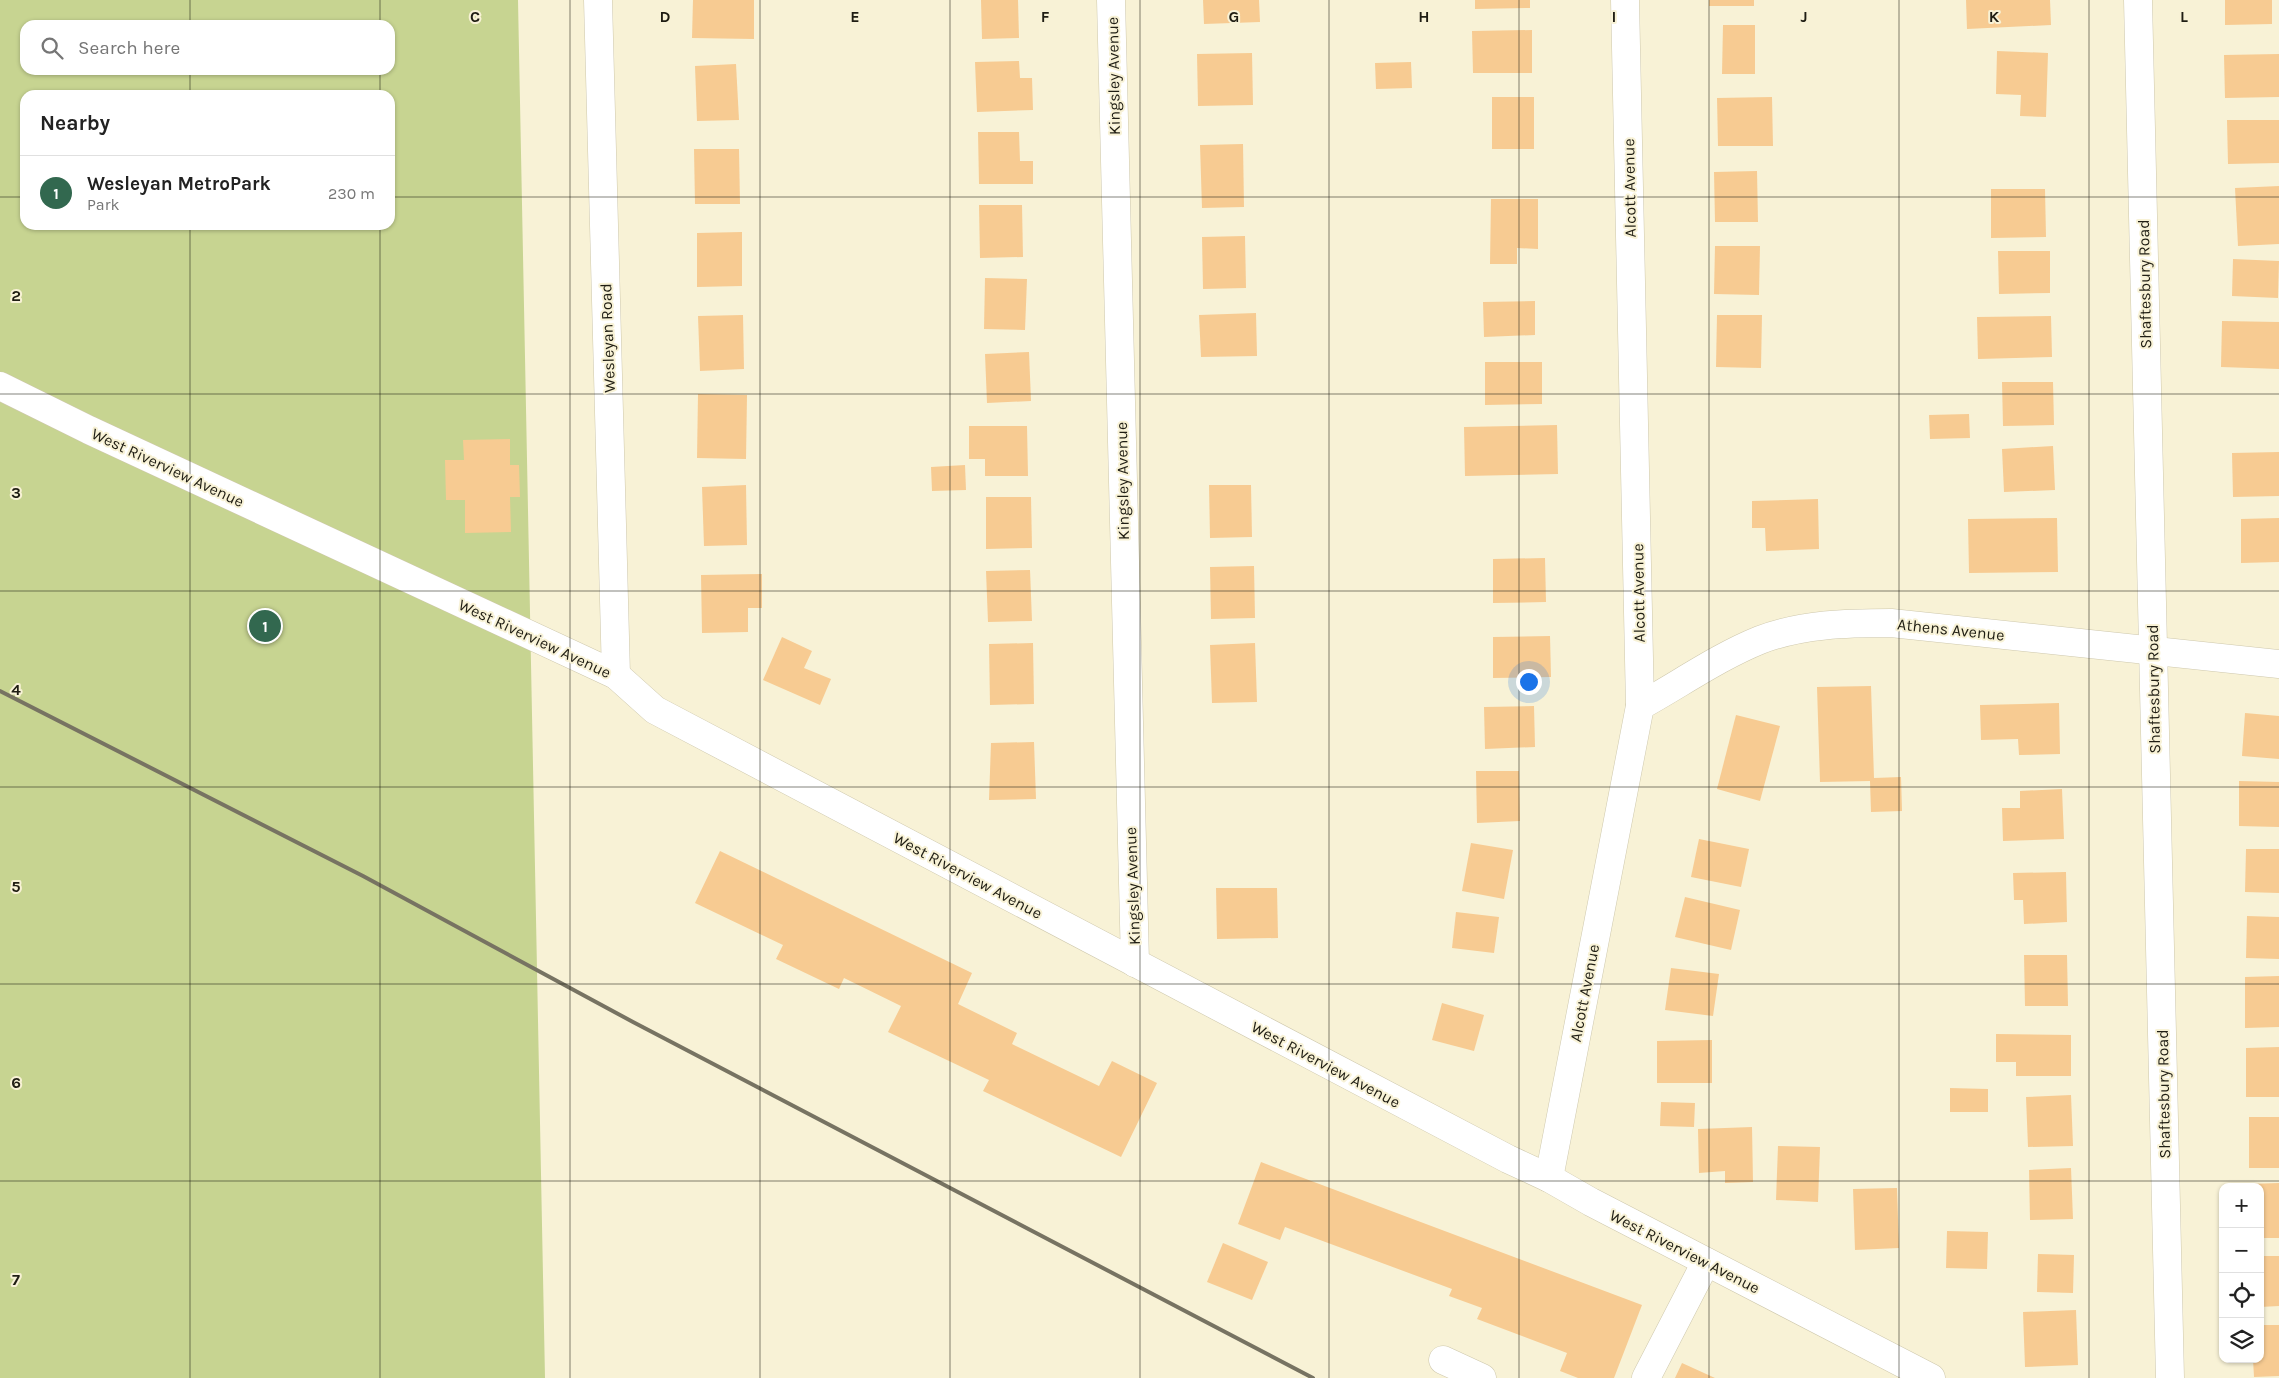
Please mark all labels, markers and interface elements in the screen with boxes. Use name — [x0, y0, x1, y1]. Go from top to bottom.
text: C — [470, 7, 480, 26]
text: D — [660, 7, 671, 26]
text: E — [850, 7, 860, 26]
text: F — [1041, 7, 1050, 26]
text: G — [1229, 7, 1239, 26]
text: H — [1418, 7, 1430, 26]
text: I — [1612, 7, 1616, 26]
text: J — [1800, 7, 1808, 26]
text: K — [1989, 7, 2000, 26]
text: L — [2180, 7, 2188, 26]
street label: Kingsley Avenue — [1103, 17, 1124, 135]
search box — [20, 20, 395, 75]
icon: search — [38, 34, 66, 62]
text: Search here — [78, 37, 180, 59]
text: Nearby — [40, 111, 110, 135]
street label: Alcott Avenue — [1619, 138, 1640, 238]
text: Wesleyan MetroPark — [87, 173, 271, 195]
text: 1 — [53, 184, 59, 203]
text: 230 m — [328, 184, 375, 203]
text: Park — [87, 195, 119, 214]
street label: Shaftesbury Road — [2134, 219, 2155, 349]
street label: Wesleyan Road — [596, 283, 619, 393]
text: 2 — [11, 286, 21, 305]
street label: Kingsley Avenue — [1112, 422, 1133, 540]
street label: West Riverview Avenue — [89, 424, 247, 511]
text: 3 — [11, 483, 21, 502]
street label: Alcott Avenue — [1628, 543, 1649, 643]
street label: West Riverview Avenue — [456, 595, 614, 682]
pin: 1 — [249, 607, 281, 645]
street label: Athens Avenue — [1896, 614, 2005, 645]
street label: Shaftesbury Road — [2143, 624, 2164, 754]
your location — [1516, 669, 1542, 695]
text: 4 — [11, 680, 21, 699]
street label: Kingsley Avenue — [1121, 827, 1144, 945]
street label: West Riverview Avenue — [890, 828, 1045, 923]
text: 5 — [11, 877, 21, 896]
street label: Alcott Avenue — [1566, 943, 1603, 1044]
street label: West Riverview Avenue — [1248, 1017, 1403, 1112]
street label: Shaftesbury Road — [2153, 1029, 2174, 1159]
text: 6 — [11, 1073, 21, 1092]
map controls — [2219, 1183, 2264, 1363]
button: + — [2219, 1183, 2264, 1228]
street label: West Riverview Avenue — [1607, 1205, 1763, 1298]
button: − — [2219, 1228, 2264, 1273]
text: 7 — [12, 1270, 20, 1289]
button: locate — [2219, 1273, 2264, 1318]
button: layers — [2219, 1318, 2264, 1363]

